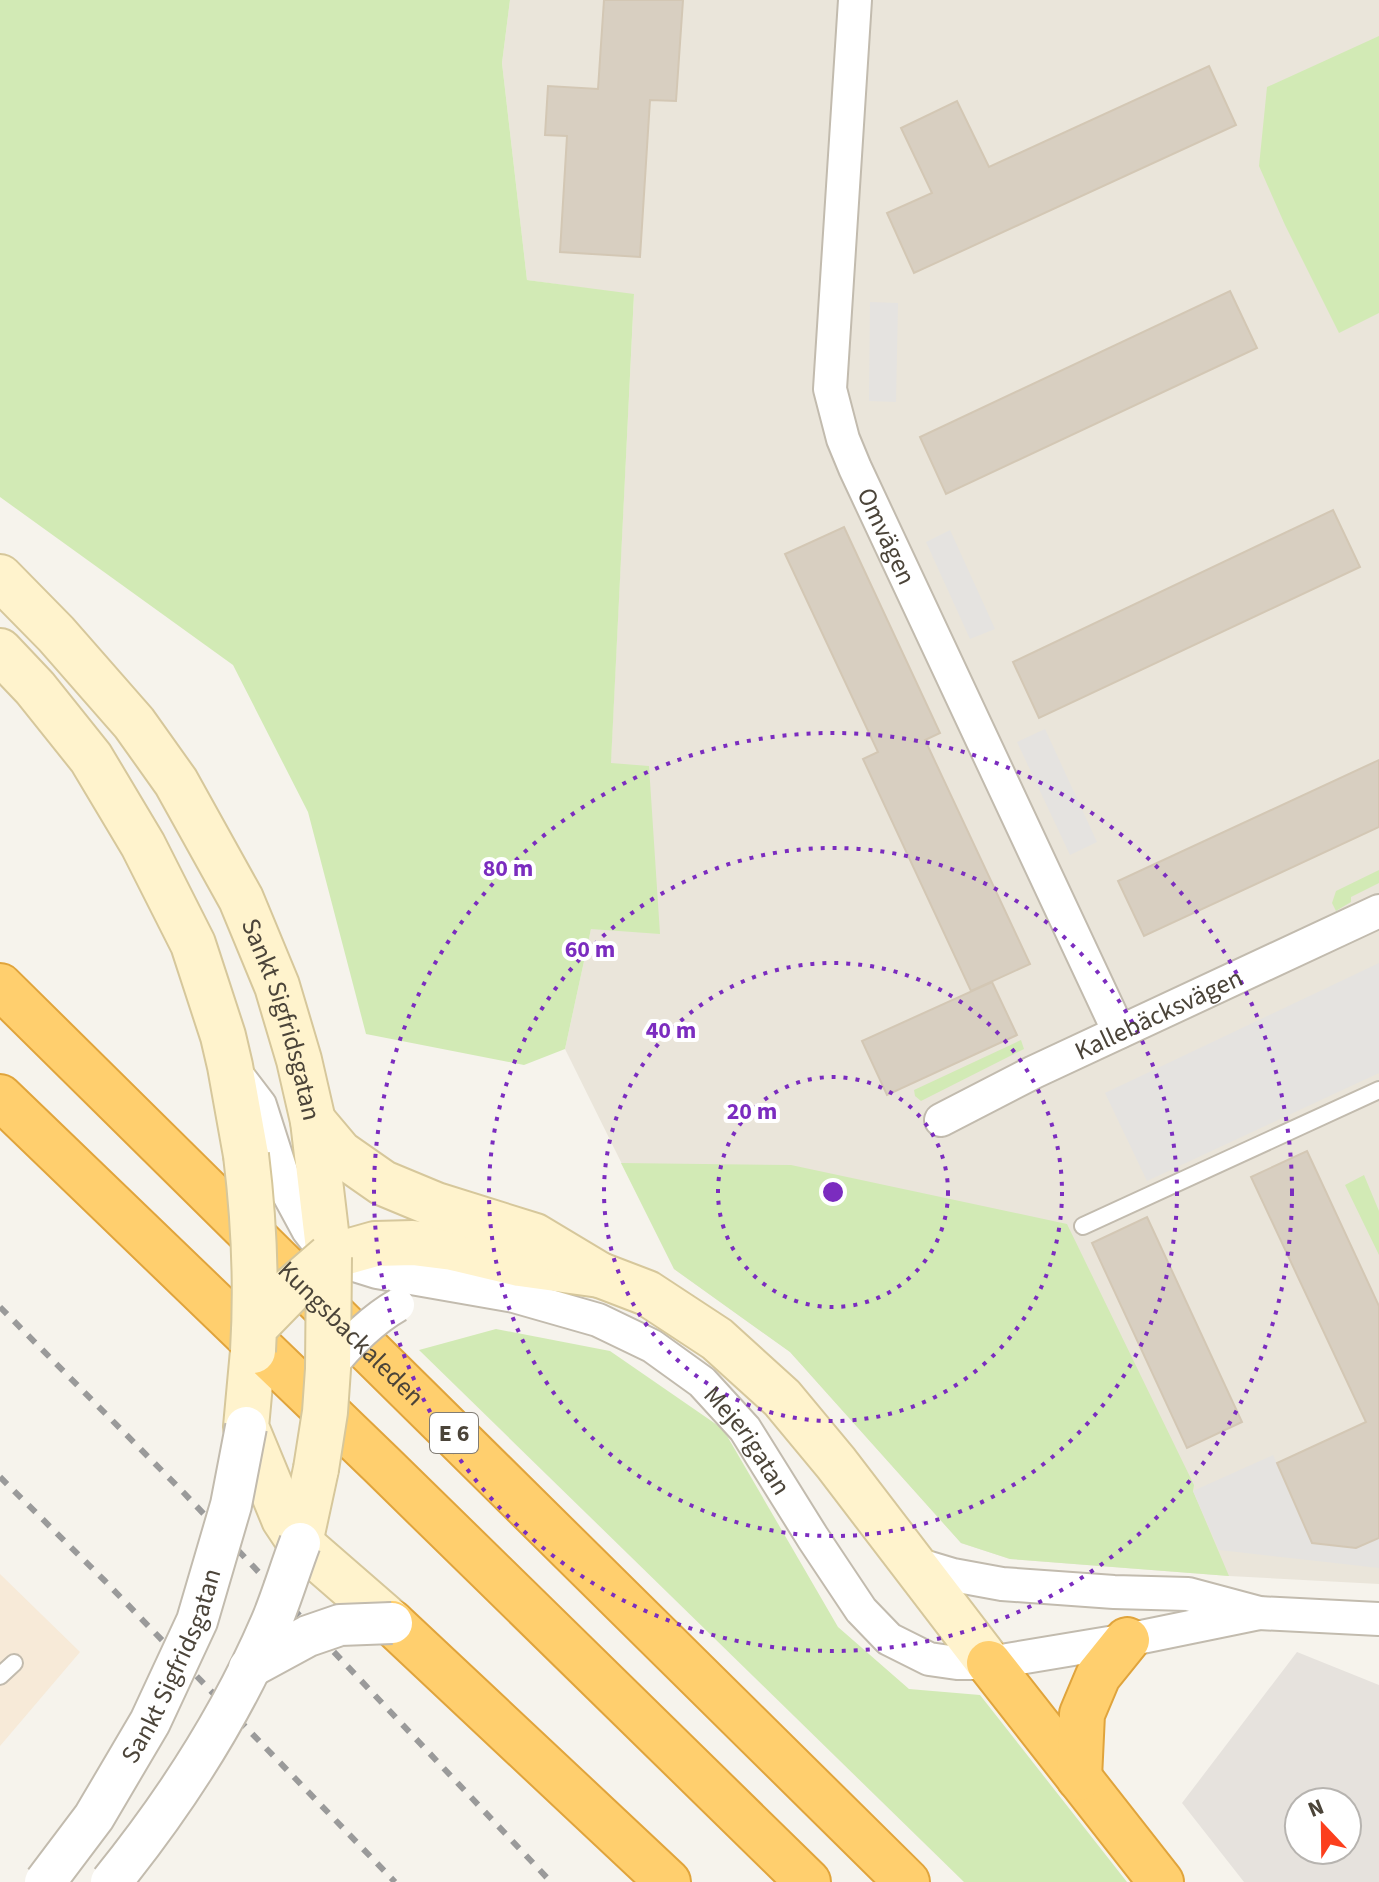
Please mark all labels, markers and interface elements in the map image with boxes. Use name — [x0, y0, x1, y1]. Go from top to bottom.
street label: Omvägen — [848, 482, 925, 591]
text: 80 m — [483, 851, 533, 886]
street label: Sankt Sigfridsgatan — [232, 913, 330, 1124]
text: 60 m — [565, 932, 615, 967]
street label: Kallebäcksvägen — [1068, 959, 1249, 1070]
text: 40 m — [646, 1013, 696, 1048]
text: 20 m — [727, 1094, 777, 1129]
centre of rings — [819, 1178, 847, 1206]
street label: Kungsbackaleden — [269, 1253, 433, 1414]
street label: Mejerigatan — [695, 1378, 800, 1502]
road number: E 6 — [430, 1413, 478, 1453]
street label: Sankt Sigfridsgatan — [112, 1564, 230, 1770]
north arrow — [1283, 1786, 1363, 1866]
text: N — [1303, 1791, 1329, 1826]

